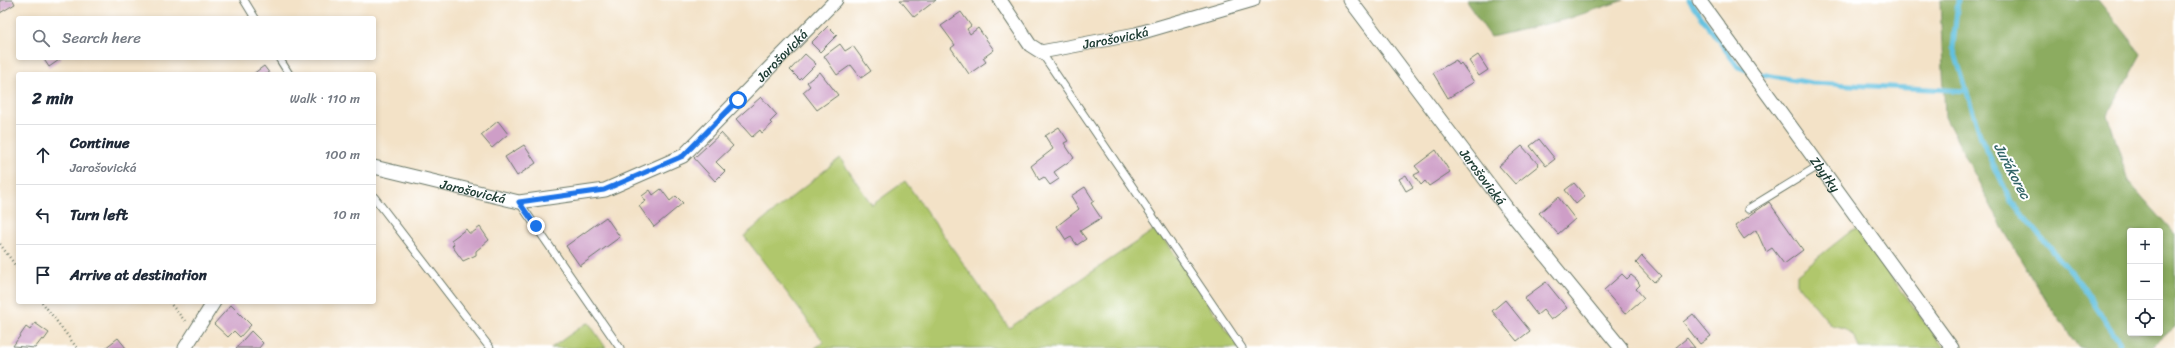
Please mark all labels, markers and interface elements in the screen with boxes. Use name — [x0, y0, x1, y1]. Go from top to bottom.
search box — [16, 16, 376, 60]
street label: Jarošovická — [1080, 19, 1152, 56]
street label: Jarošovická — [749, 23, 814, 88]
text: Search here — [62, 25, 141, 51]
icon: search — [30, 27, 52, 49]
text: 2 min — [32, 83, 73, 113]
text: Walk · 110 m — [290, 87, 360, 110]
route start — [729, 91, 747, 109]
text: Continue — [70, 130, 130, 156]
water label: Juřákorec — [1987, 138, 2038, 205]
street label: Jarošovická — [1453, 142, 1513, 210]
text: 100 m — [325, 143, 360, 166]
icon: ahead — [32, 144, 54, 166]
street label: Zbytky — [1804, 151, 1847, 197]
text: Jarošovická — [70, 156, 137, 179]
street label: Jarošovická — [437, 172, 509, 210]
text: Turn left — [70, 202, 128, 228]
text: 10 m — [333, 203, 360, 226]
icon: left — [32, 204, 54, 226]
route end — [527, 217, 545, 235]
map controls — [2127, 228, 2163, 336]
button: + — [2127, 228, 2163, 264]
text: Arrive at destination — [70, 262, 207, 288]
icon: arrive — [32, 264, 54, 286]
button: − — [2127, 264, 2163, 300]
button: locate — [2127, 300, 2163, 336]

